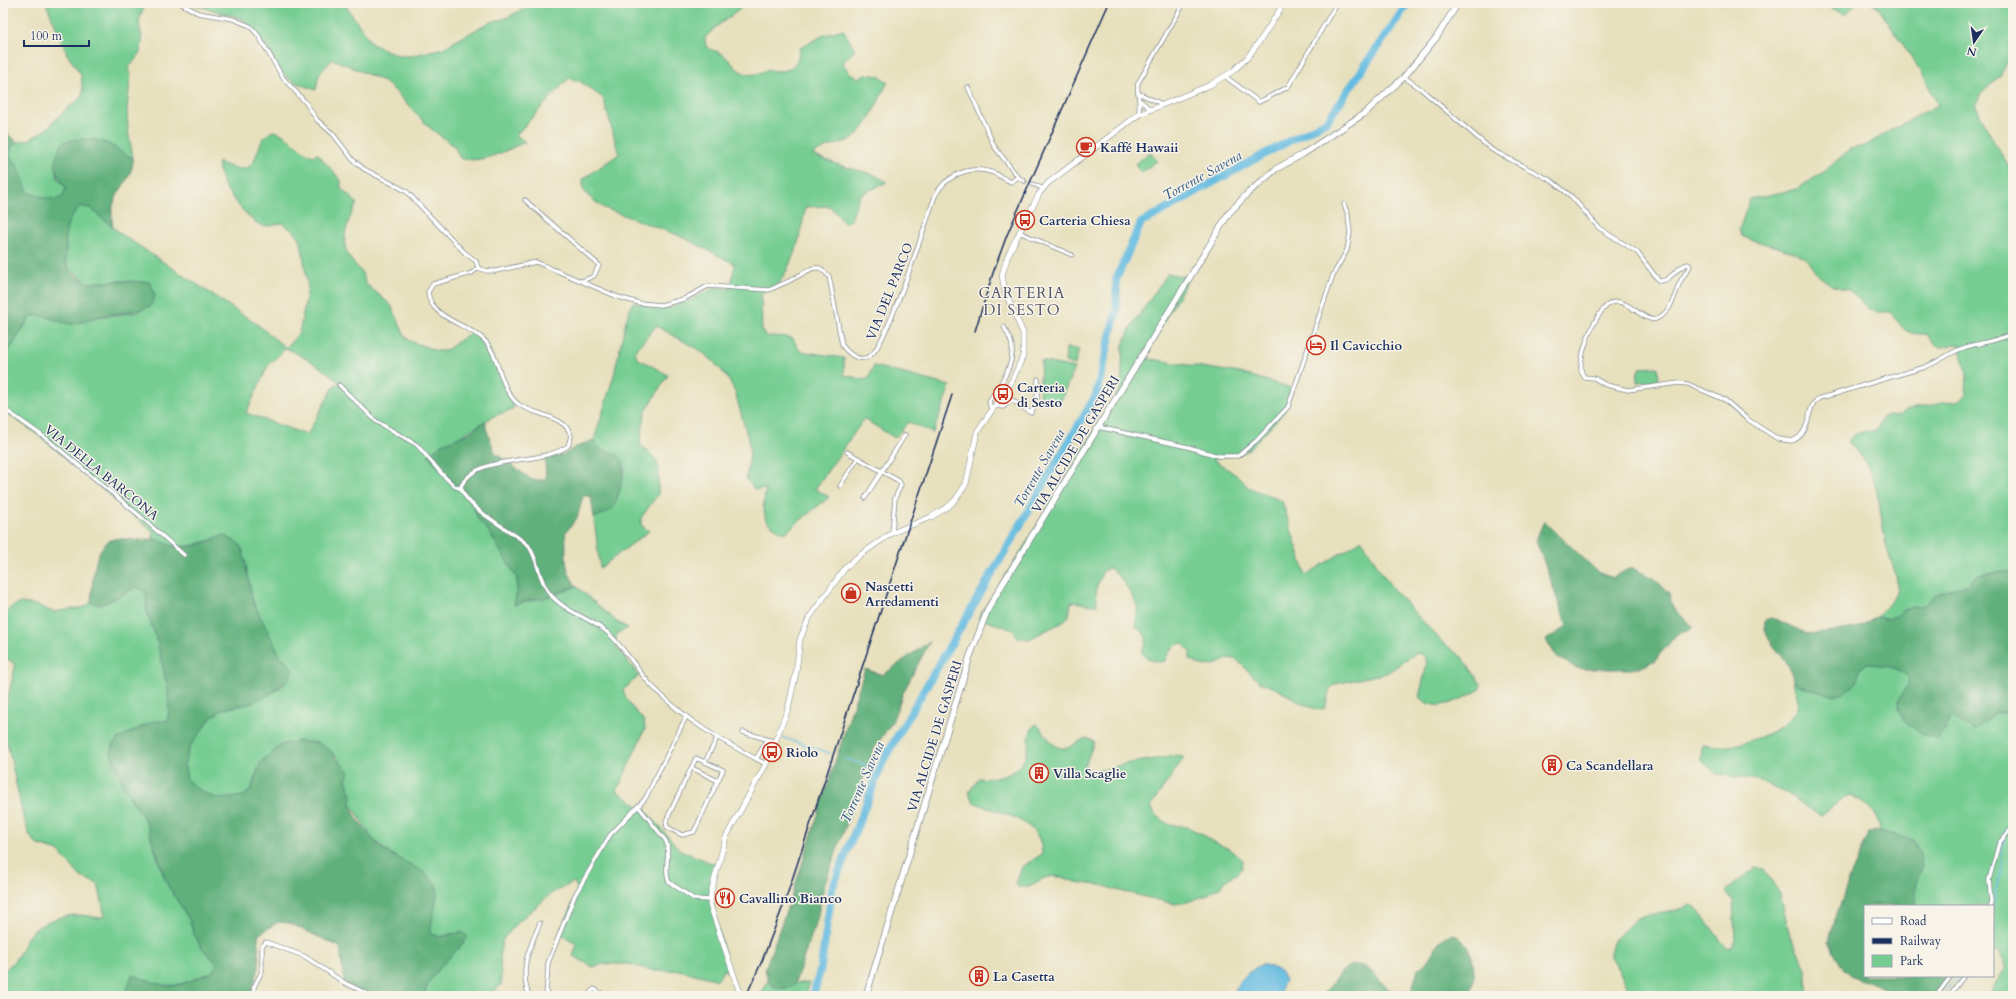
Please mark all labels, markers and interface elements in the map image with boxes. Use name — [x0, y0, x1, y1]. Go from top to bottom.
scale bar — [24, 22, 89, 48]
north arrow — [1954, 22, 1994, 62]
text: 100 m — [30, 28, 63, 44]
text: N — [1965, 43, 1978, 60]
cafe icon: Kaffé Hawaii — [1075, 136, 1097, 158]
place label: Kaffé Hawaii — [1100, 139, 1178, 157]
water label: Torrente Savena — [1159, 146, 1245, 205]
bus stop icon: Carteria Chiesa — [1014, 209, 1036, 231]
place label: Carteria Chiesa — [1039, 212, 1131, 230]
street label: VIA DEL PARCO — [862, 240, 918, 343]
district label: CARTERIA DI SESTO — [979, 283, 1065, 320]
hotel icon: Il Cavicchio — [1305, 334, 1327, 356]
place label: Il Cavicchio — [1330, 337, 1402, 355]
street label: VIA ALCIDE DE GASPERI — [1028, 372, 1124, 517]
place label: Carteria di Sesto — [1017, 379, 1066, 412]
bus stop icon: Carteria di Sesto — [992, 383, 1014, 405]
street label: VIA DELLA BARCONA — [40, 421, 163, 525]
water label: Torrente Savena — [1009, 426, 1070, 511]
place label: Nascetti Arredamenti — [865, 578, 939, 611]
shop icon: Nascetti Arredamenti — [840, 582, 862, 604]
street label: VIA ALCIDE DE GASPERI — [903, 658, 967, 814]
water label: Torrente Savena — [836, 738, 889, 826]
bus stop icon: Riolo — [761, 741, 783, 763]
place label: Riolo — [786, 744, 819, 762]
building icon: Ca Scandellara — [1541, 754, 1563, 776]
place label: Ca Scandellara — [1566, 757, 1654, 775]
building icon: Villa Scaglie — [1028, 762, 1050, 784]
place label: Villa Scaglie — [1053, 765, 1126, 783]
restaurant icon: Cavallino Bianco — [714, 887, 736, 909]
place label: Cavallino Bianco — [739, 890, 842, 908]
legend — [1864, 905, 1994, 977]
text: Road — [1900, 913, 1927, 929]
text: Railway — [1900, 933, 1942, 949]
text: Park — [1900, 953, 1924, 969]
building icon: La Casetta — [968, 965, 990, 987]
place label: La Casetta — [993, 968, 1055, 986]

